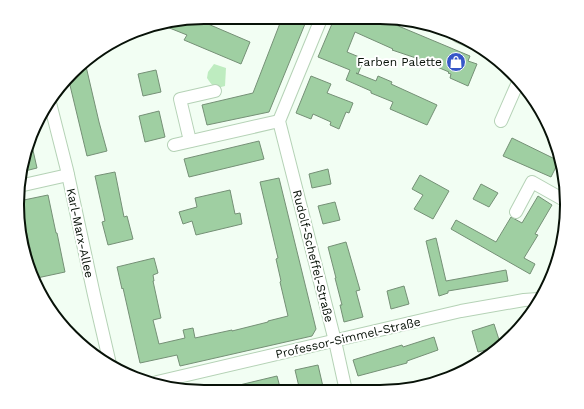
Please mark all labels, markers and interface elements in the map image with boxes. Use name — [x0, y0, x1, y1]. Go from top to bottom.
shop icon: Farben Palette — [445, 51, 467, 73]
place label: Farben Palette — [357, 55, 442, 69]
street label: Karl-Marx-Allee — [64, 187, 96, 279]
street label: Rudolf-Scheffel-Straße — [290, 188, 336, 324]
street label: Professor-Simmel-Straße — [274, 314, 422, 362]

